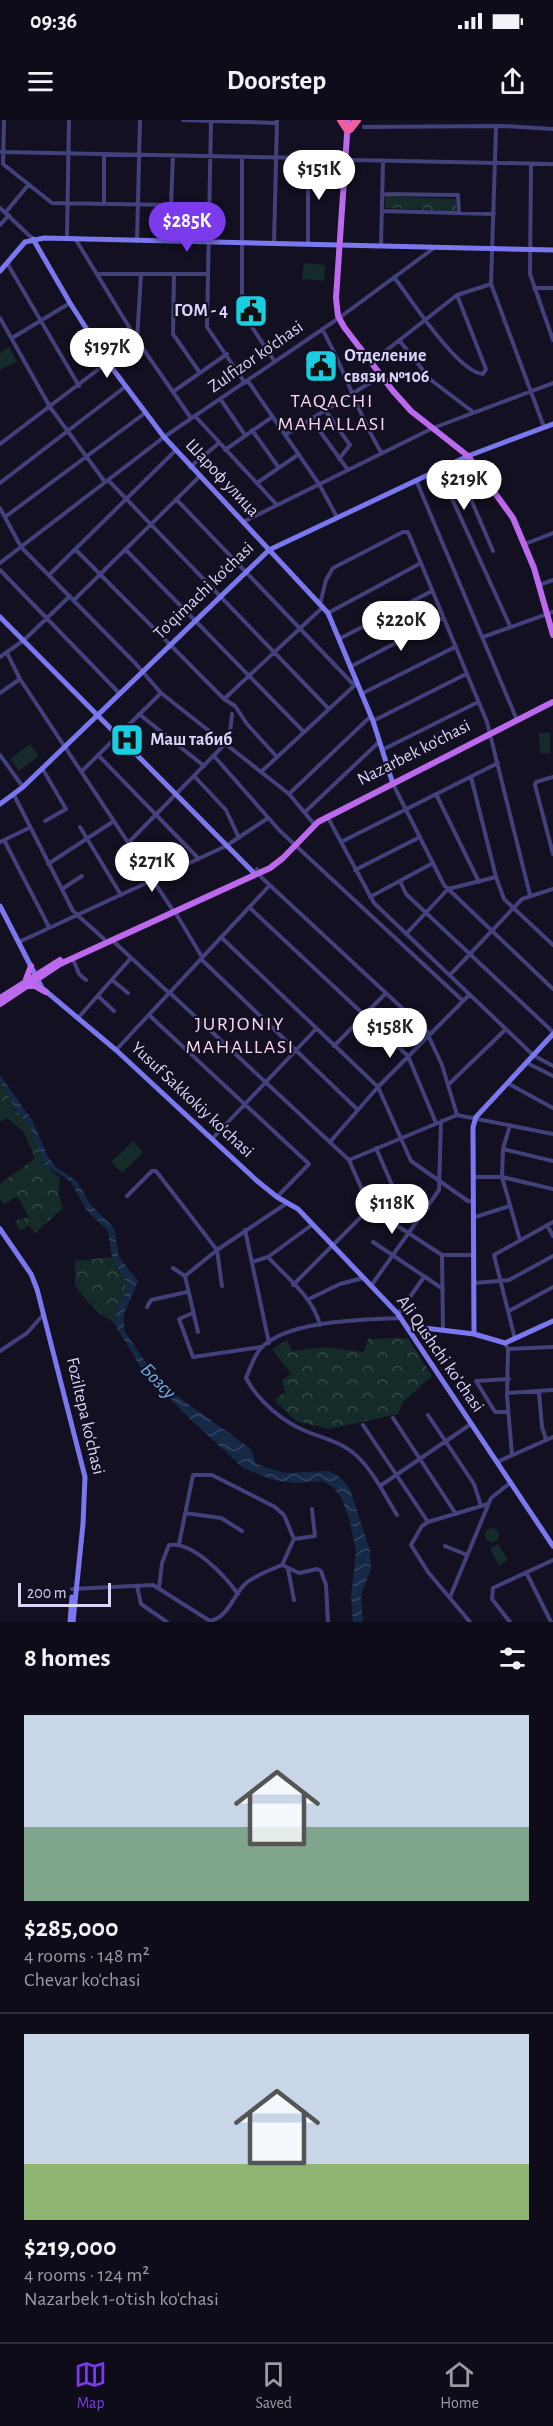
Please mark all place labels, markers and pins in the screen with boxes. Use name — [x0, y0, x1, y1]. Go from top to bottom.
pin: $151K — [277, 150, 361, 201]
pin: $285K — [145, 202, 229, 253]
public building icon: ГОМ - 4 — [233, 293, 269, 329]
place label: ГОМ - 4 — [174, 302, 228, 320]
pin: $197K — [65, 328, 149, 379]
place label: Отделение связи №106 — [344, 347, 430, 386]
public building icon: Отделение связи №106 — [303, 348, 339, 384]
pin: $219K — [422, 460, 506, 511]
pin: $220K — [359, 601, 443, 652]
hospital icon: Маш табиб — [109, 722, 145, 758]
place label: Маш табиб — [150, 731, 232, 749]
pin: $271K — [110, 842, 194, 893]
pin: $158K — [348, 1008, 432, 1059]
pin: $118K — [350, 1184, 434, 1235]

